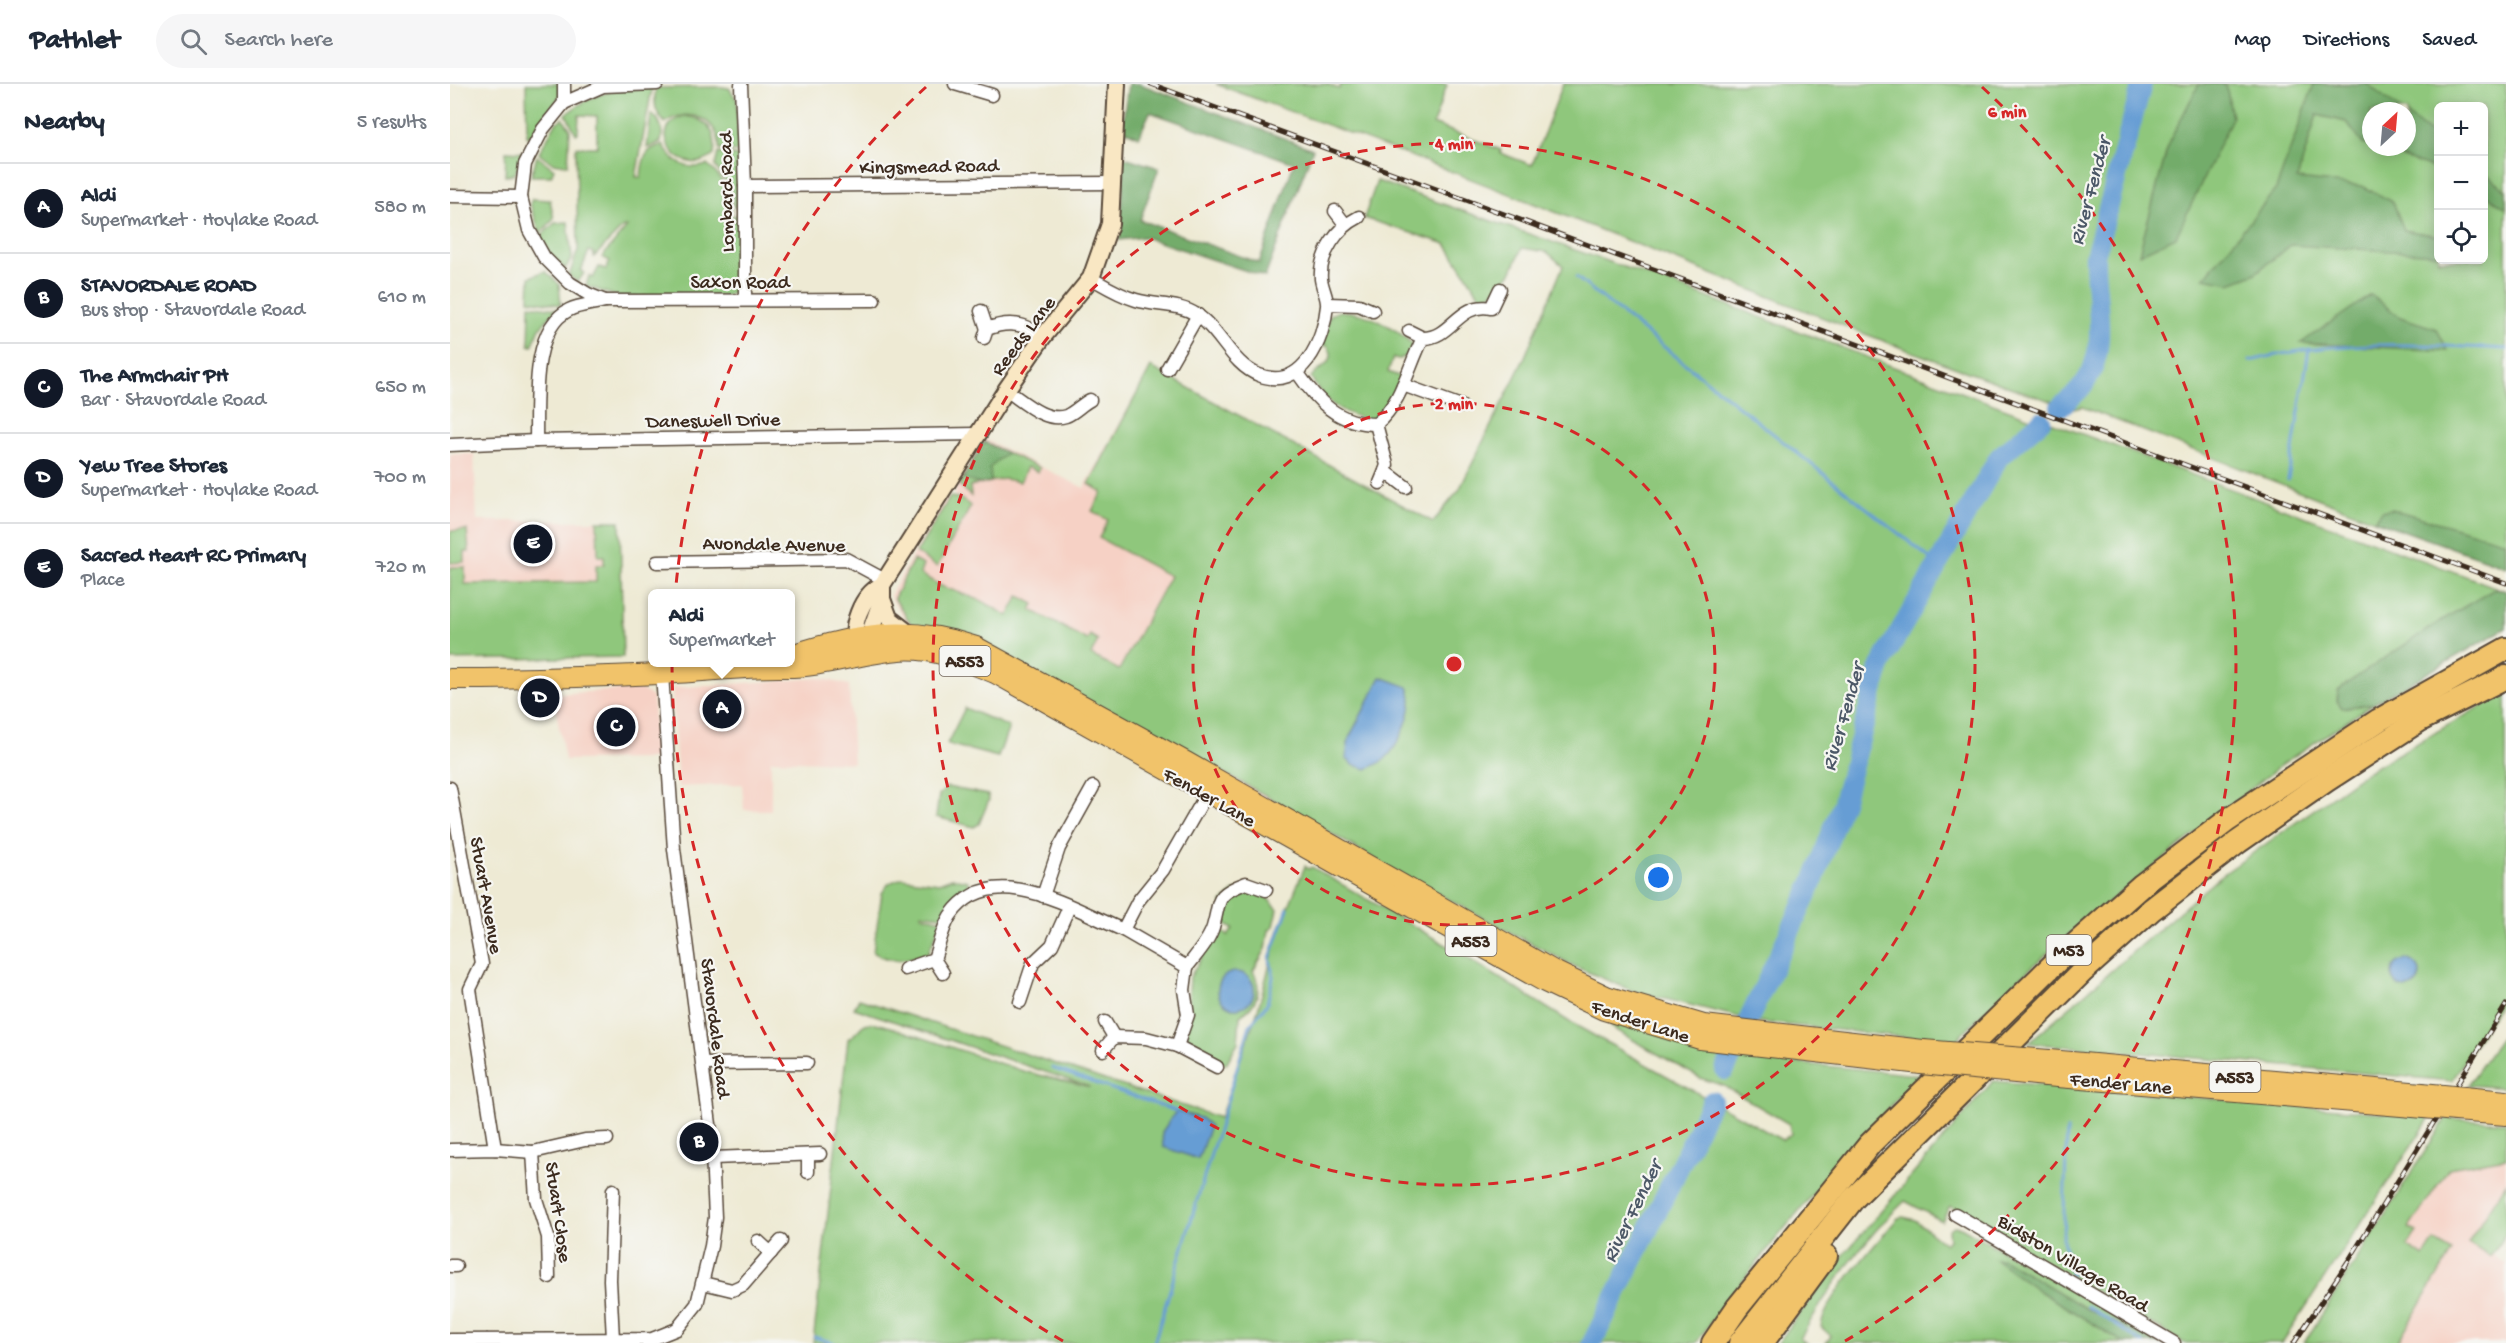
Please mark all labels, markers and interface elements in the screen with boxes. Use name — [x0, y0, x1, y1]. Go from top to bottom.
search box — [156, 14, 576, 68]
text: Pathlet — [30, 25, 120, 58]
icon: search — [177, 25, 210, 58]
text: Search here — [225, 28, 333, 54]
text: Map — [2234, 29, 2271, 54]
text: Directions — [2304, 29, 2389, 54]
text: Saved — [2422, 29, 2476, 54]
north arrow — [2362, 102, 2416, 156]
map controls — [2434, 102, 2488, 264]
button: + — [2434, 102, 2488, 156]
text: 6 min — [1988, 103, 2027, 124]
text: Nearby — [24, 108, 105, 139]
text: 5 results — [357, 112, 426, 135]
street label: Lombard Road — [716, 129, 741, 253]
water label: River Fender — [2066, 131, 2120, 248]
text: 4 min — [1434, 135, 1473, 156]
street label: Kingsmead Road — [859, 156, 1001, 181]
button: − — [2434, 156, 2488, 210]
text: Aldi — [81, 184, 116, 210]
text: A — [38, 197, 49, 220]
text: 580 m — [374, 197, 426, 220]
text: Supermarket · Hoylake Road — [81, 210, 317, 233]
button: locate — [2434, 210, 2488, 264]
street label: Saxon Road — [690, 273, 792, 296]
text: STAVORDALE ROAD — [81, 274, 256, 300]
text: B — [38, 287, 49, 310]
text: 610 m — [377, 287, 426, 310]
street label: Reeds Lane — [988, 292, 1062, 381]
text: Bus stop · Stavordale Road — [81, 300, 305, 323]
text: The Armchair PH — [81, 364, 228, 390]
text: C — [38, 377, 49, 400]
text: 650 m — [375, 377, 426, 400]
text: Bar · Stavordale Road — [81, 390, 266, 413]
text: 2 min — [1435, 395, 1474, 416]
street label: Daneswell Drive — [644, 410, 781, 435]
text: Yew Tree Stores — [81, 454, 227, 480]
text: D — [37, 467, 50, 490]
text: 700 m — [374, 467, 426, 490]
text: Supermarket · Hoylake Road — [81, 480, 317, 503]
pin: E — [514, 522, 553, 566]
street label: Avondale Avenue — [702, 534, 846, 559]
text: Sacred Heart RC Primary — [81, 544, 306, 570]
text: E — [37, 557, 50, 580]
text: 720 m — [376, 557, 426, 580]
text: Place — [81, 570, 125, 593]
popup — [648, 589, 795, 667]
text: Aldi — [669, 604, 704, 630]
text: Supermarket — [669, 630, 774, 653]
road number: A553 — [940, 646, 990, 676]
centre of rings — [1444, 654, 1464, 674]
water label: River Fender — [1818, 657, 1874, 774]
pin: D — [520, 676, 560, 720]
pin: A — [702, 686, 742, 732]
pin: C — [596, 704, 636, 750]
street label: Fender Lane — [1157, 764, 1259, 834]
street label: Stuart Avenue — [463, 835, 506, 956]
your location — [1644, 863, 1673, 892]
road number: A553 — [1446, 926, 1496, 956]
road number: M53 — [2046, 935, 2092, 965]
street label: Stavordale Road — [694, 957, 734, 1102]
street label: Fender Lane — [1587, 996, 1693, 1050]
road number: A553 — [2210, 1062, 2260, 1092]
street label: Fender Lane — [2068, 1069, 2173, 1101]
pin: B — [680, 1120, 718, 1164]
water label: River Fender — [1599, 1153, 1672, 1268]
street label: Stuart Close — [538, 1161, 575, 1265]
street label: Bidston Village Road — [1992, 1210, 2154, 1320]

